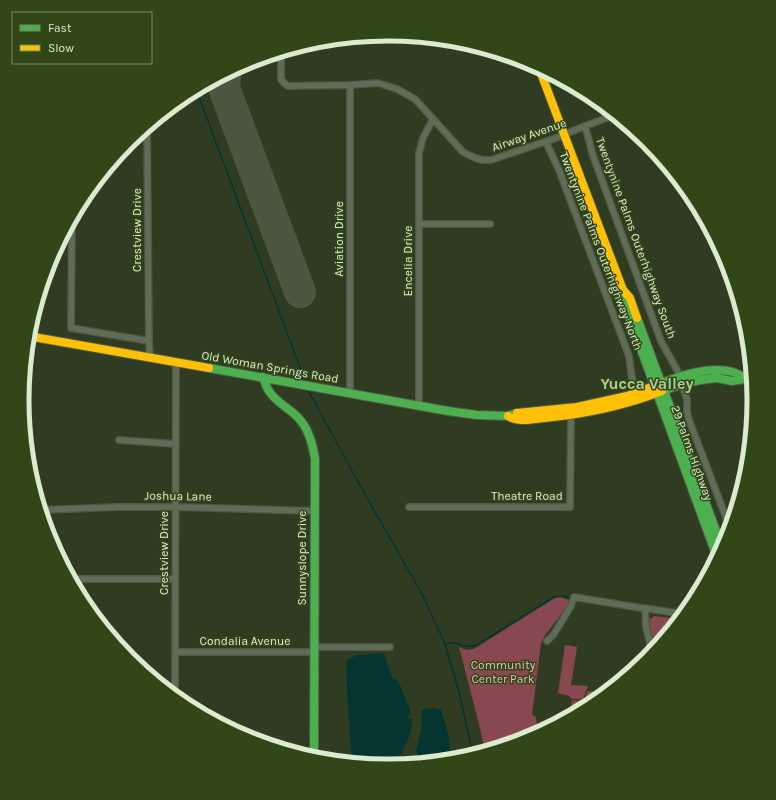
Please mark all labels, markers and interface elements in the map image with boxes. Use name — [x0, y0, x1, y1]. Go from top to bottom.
legend — [12, 12, 152, 64]
text: Fast — [48, 21, 72, 35]
text: Slow — [48, 41, 74, 55]
street label: Airway Avenue — [490, 116, 568, 154]
street label: Twentynine Palms Outerhighway South — [593, 135, 679, 341]
street label: Twentynine Palms Outerhighway North — [557, 150, 645, 352]
street label: Crestview Drive — [130, 188, 144, 272]
street label: Aviation Drive — [332, 201, 346, 277]
street label: Encelia Drive — [401, 226, 415, 296]
street label: Old Woman Springs Road — [200, 348, 340, 386]
district label: Yucca Valley — [600, 374, 694, 393]
street label: 29 Palms Highway — [668, 403, 716, 503]
street label: Joshua Lane — [144, 488, 212, 504]
street label: Theatre Road — [491, 489, 563, 503]
street label: Crestview Drive — [157, 511, 171, 595]
street label: Sunnyslope Drive — [295, 511, 309, 605]
street label: Condalia Avenue — [200, 634, 290, 648]
park label: Community Center Park — [471, 658, 536, 686]

